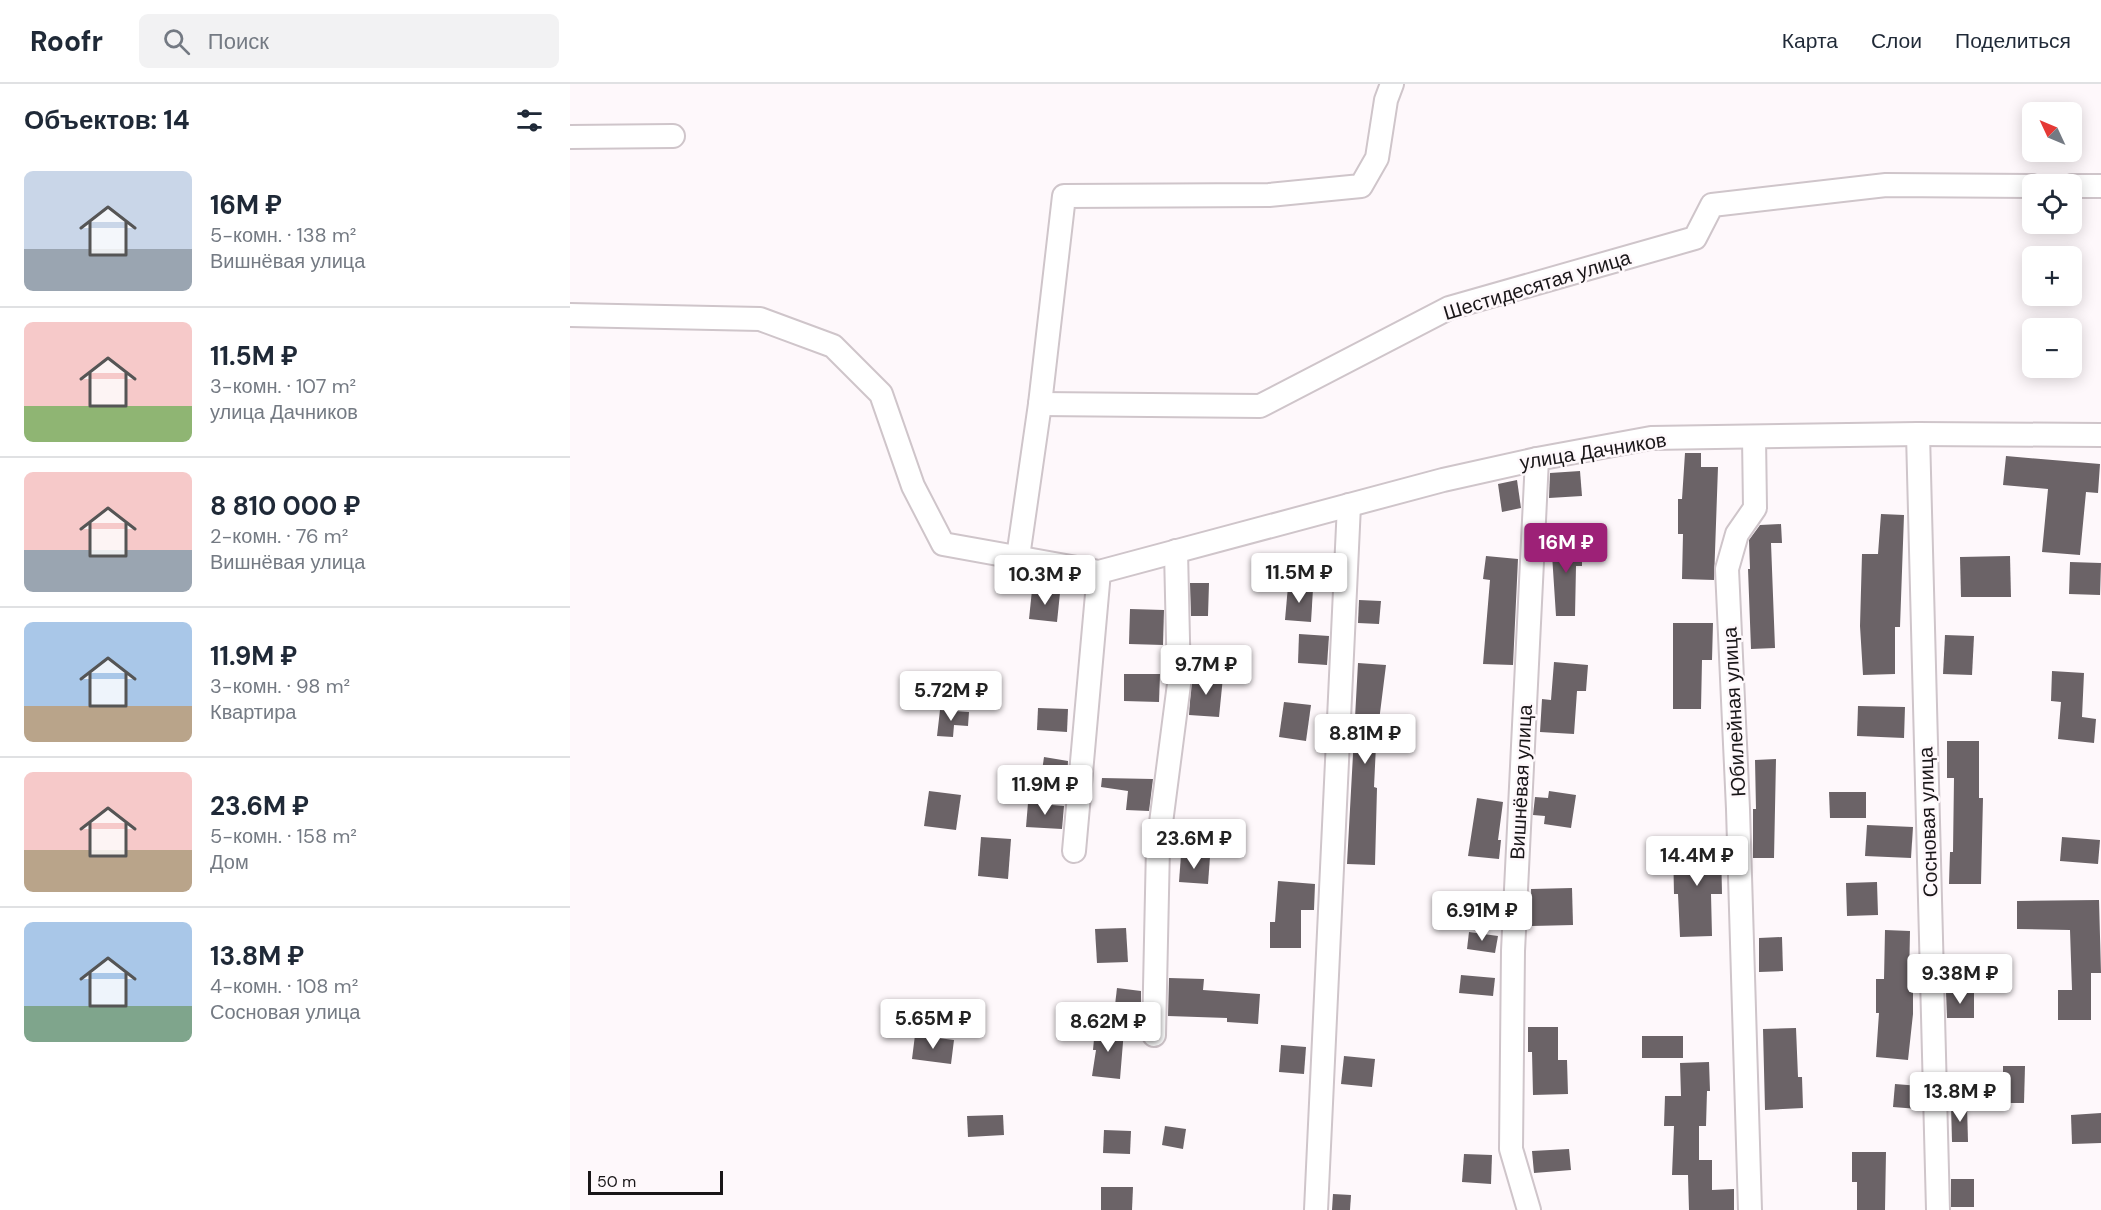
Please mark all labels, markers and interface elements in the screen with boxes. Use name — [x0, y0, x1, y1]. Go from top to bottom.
search box — [139, 14, 559, 68]
text: Roofr — [30, 23, 103, 60]
icon: search — [160, 25, 193, 58]
text: Поиск — [208, 27, 269, 56]
text: Карта — [1782, 27, 1838, 55]
text: Слои — [1871, 27, 1922, 55]
text: Поделиться — [1955, 27, 2071, 55]
north arrow — [2022, 102, 2082, 162]
map controls — [2022, 102, 2082, 378]
text: Объектов: 14 — [24, 103, 190, 137]
icon: filters — [513, 104, 546, 137]
button: locate — [2022, 174, 2082, 234]
text: 16M ₽ — [210, 188, 282, 222]
icon: home — [72, 195, 144, 267]
text: 5-комн. · 138 m² — [210, 222, 356, 248]
street label: Шестидесятая улица — [1440, 244, 1635, 326]
button: + — [2022, 246, 2082, 306]
text: Вишнёвая улица — [210, 248, 365, 274]
button: − — [2022, 318, 2082, 378]
text: 11.5M ₽ — [210, 339, 298, 373]
icon: home — [72, 346, 144, 418]
text: 3-комн. · 107 m² — [210, 373, 356, 399]
text: улица Дачников — [210, 399, 358, 425]
street label: улица Дачников — [1518, 427, 1668, 475]
text: 8 810 000 ₽ — [210, 489, 360, 523]
icon: home — [72, 496, 144, 568]
text: 2-комн. · 76 m² — [210, 523, 348, 549]
pin: 16M ₽ — [1524, 523, 1608, 574]
text: 16M ₽ — [1538, 529, 1594, 555]
text: Вишнёвая улица — [210, 549, 365, 575]
pin: 11.5M ₽ — [1244, 553, 1354, 604]
pin: 10.3M ₽ — [990, 555, 1100, 606]
text: 11.5M ₽ — [1265, 559, 1333, 585]
text: 10.3M ₽ — [1008, 561, 1082, 587]
street label: Юбилейная улица — [1717, 626, 1751, 798]
text: 11.9M ₽ — [210, 639, 297, 673]
pin: 9.7M ₽ — [1157, 645, 1255, 696]
icon: home — [72, 646, 144, 718]
text: 9.7M ₽ — [1175, 651, 1237, 677]
pin: 5.72M ₽ — [896, 671, 1006, 722]
text: 3-комн. · 98 m² — [210, 673, 350, 699]
text: 5.72M ₽ — [914, 677, 988, 703]
text: Квартира — [210, 699, 296, 725]
street label: Вишнёвая улица — [1504, 703, 1538, 860]
pin: 8.81M ₽ — [1310, 714, 1420, 765]
text: 8.81M ₽ — [1329, 720, 1401, 746]
street label: Сосновая улица — [1912, 746, 1944, 898]
pin: 11.9M ₽ — [990, 765, 1100, 816]
text: 11.9M ₽ — [1011, 771, 1079, 797]
text: 23.6M ₽ — [210, 789, 309, 823]
icon: home — [72, 796, 144, 868]
pin: 23.6M ₽ — [1139, 819, 1249, 870]
text: 5-комн. · 158 m² — [210, 823, 357, 849]
text: 23.6M ₽ — [1156, 825, 1232, 851]
pin: 14.4M ₽ — [1642, 836, 1752, 887]
text: 14.4M ₽ — [1660, 842, 1734, 868]
text: Дом — [210, 849, 249, 875]
pin: 6.91M ₽ — [1427, 891, 1537, 942]
text: 6.91M ₽ — [1446, 897, 1518, 923]
text: 13.8M ₽ — [210, 939, 304, 973]
icon: home — [72, 946, 144, 1018]
pin: 9.38M ₽ — [1905, 954, 2015, 1005]
text: 9.38M ₽ — [1921, 960, 1999, 986]
text: 4-комн. · 108 m² — [210, 973, 358, 999]
text: Сосновая улица — [210, 999, 360, 1025]
pin: 5.65M ₽ — [878, 999, 988, 1050]
pin: 8.62M ₽ — [1053, 1002, 1163, 1053]
text: 5.65M ₽ — [894, 1005, 972, 1031]
text: 8.62M ₽ — [1070, 1008, 1146, 1034]
pin: 13.8M ₽ — [1905, 1072, 2015, 1123]
text: 13.8M ₽ — [1924, 1078, 1996, 1104]
scale bar — [588, 1168, 723, 1196]
text: 50 m — [597, 1171, 636, 1192]

